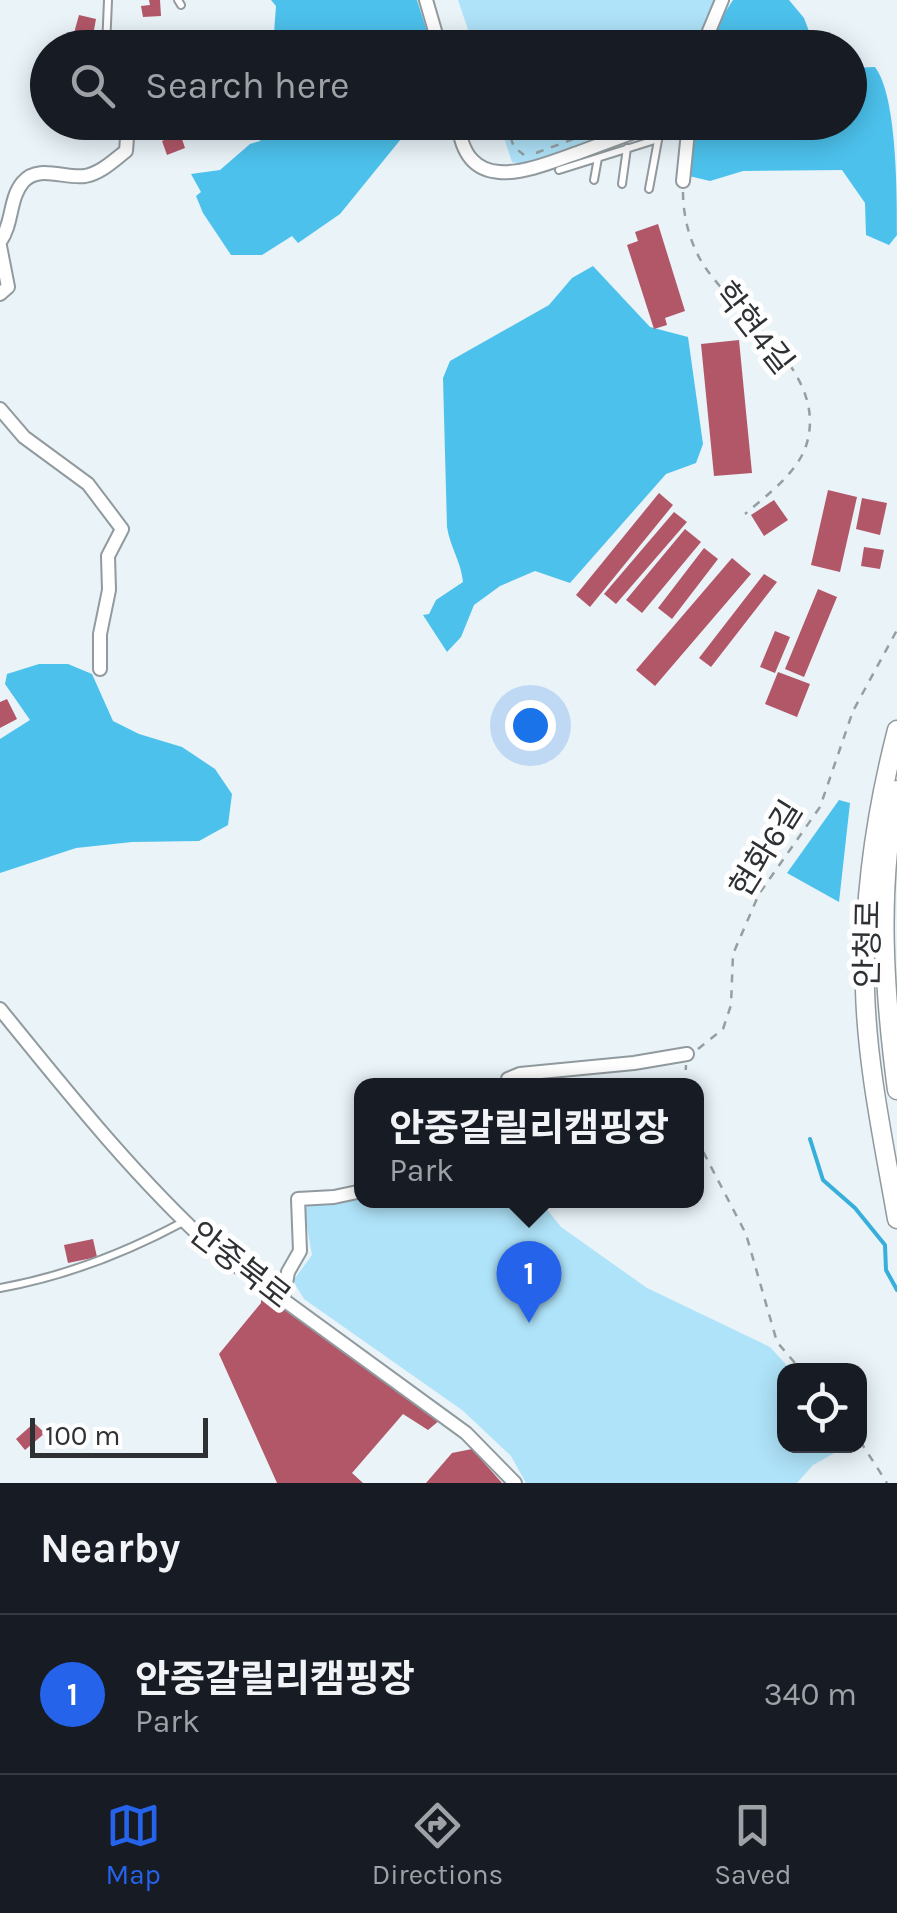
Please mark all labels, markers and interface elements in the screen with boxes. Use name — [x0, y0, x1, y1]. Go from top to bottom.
search box — [30, 30, 867, 140]
icon: search — [65, 58, 120, 113]
text: Search here — [145, 63, 349, 108]
street label: 학현4길 — [707, 275, 801, 381]
your location — [505, 700, 556, 751]
street label: 현화6길 — [722, 794, 810, 904]
street label: 안청로 — [849, 900, 887, 988]
popup — [354, 1078, 704, 1208]
text: 안중갈릴리캠핑장 — [389, 1106, 669, 1151]
text: Park — [389, 1152, 454, 1189]
street label: 안중북로 — [182, 1214, 298, 1316]
pin: 1 — [496, 1240, 562, 1323]
map controls — [777, 1363, 867, 1453]
button: locate — [777, 1363, 867, 1453]
scale bar — [30, 1413, 208, 1458]
text: 100 m — [45, 1419, 120, 1452]
text: Nearby — [40, 1523, 180, 1573]
text: 안중갈릴리캠핑장 — [135, 1657, 415, 1702]
text: 1 — [67, 1676, 78, 1713]
text: 340 m — [764, 1676, 857, 1713]
text: Park — [135, 1703, 200, 1740]
tab: Map — [105, 1798, 161, 1891]
tab: Directions — [372, 1798, 503, 1891]
tab: Saved — [714, 1798, 792, 1891]

